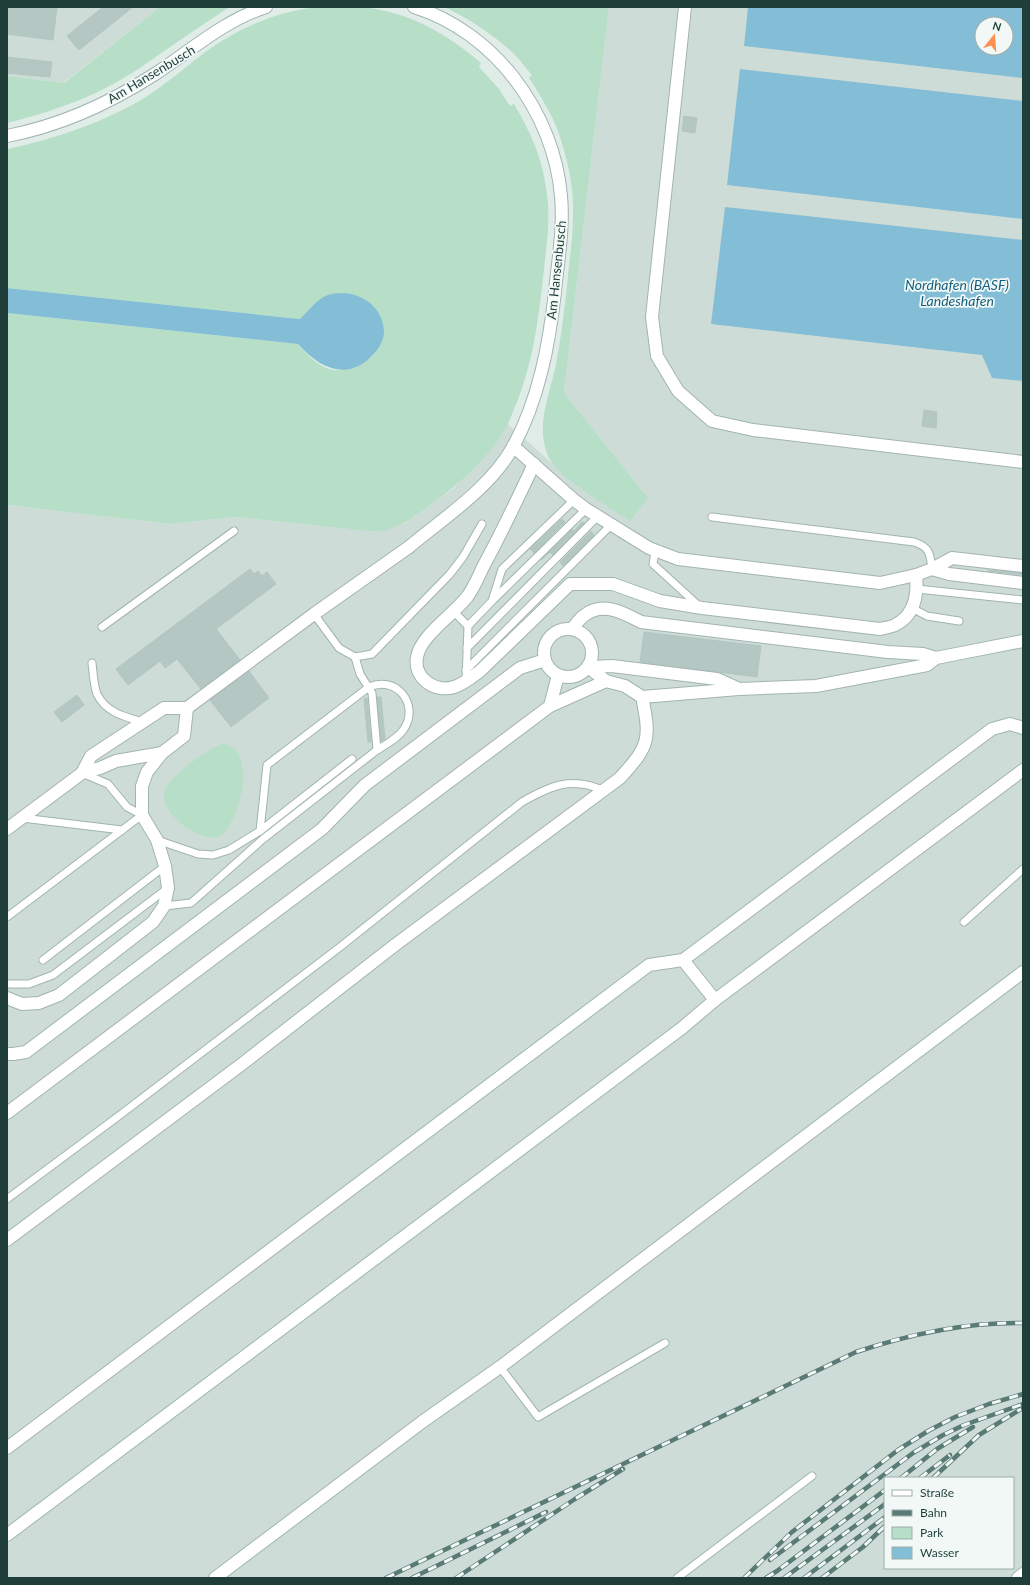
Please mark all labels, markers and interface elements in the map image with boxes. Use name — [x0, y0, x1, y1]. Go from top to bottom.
north arrow — [974, 16, 1014, 56]
text: N — [991, 19, 1003, 33]
street label: Am Hansenbusch — [104, 41, 198, 107]
street label: Am Hansenbusch — [543, 220, 569, 320]
water label: Nordhafen (BASF) Landeshafen — [905, 276, 1009, 309]
legend — [884, 1477, 1014, 1569]
text: Straße — [920, 1485, 954, 1500]
text: Bahn — [920, 1505, 947, 1520]
text: Park — [920, 1525, 944, 1540]
text: Wasser — [920, 1545, 959, 1560]

